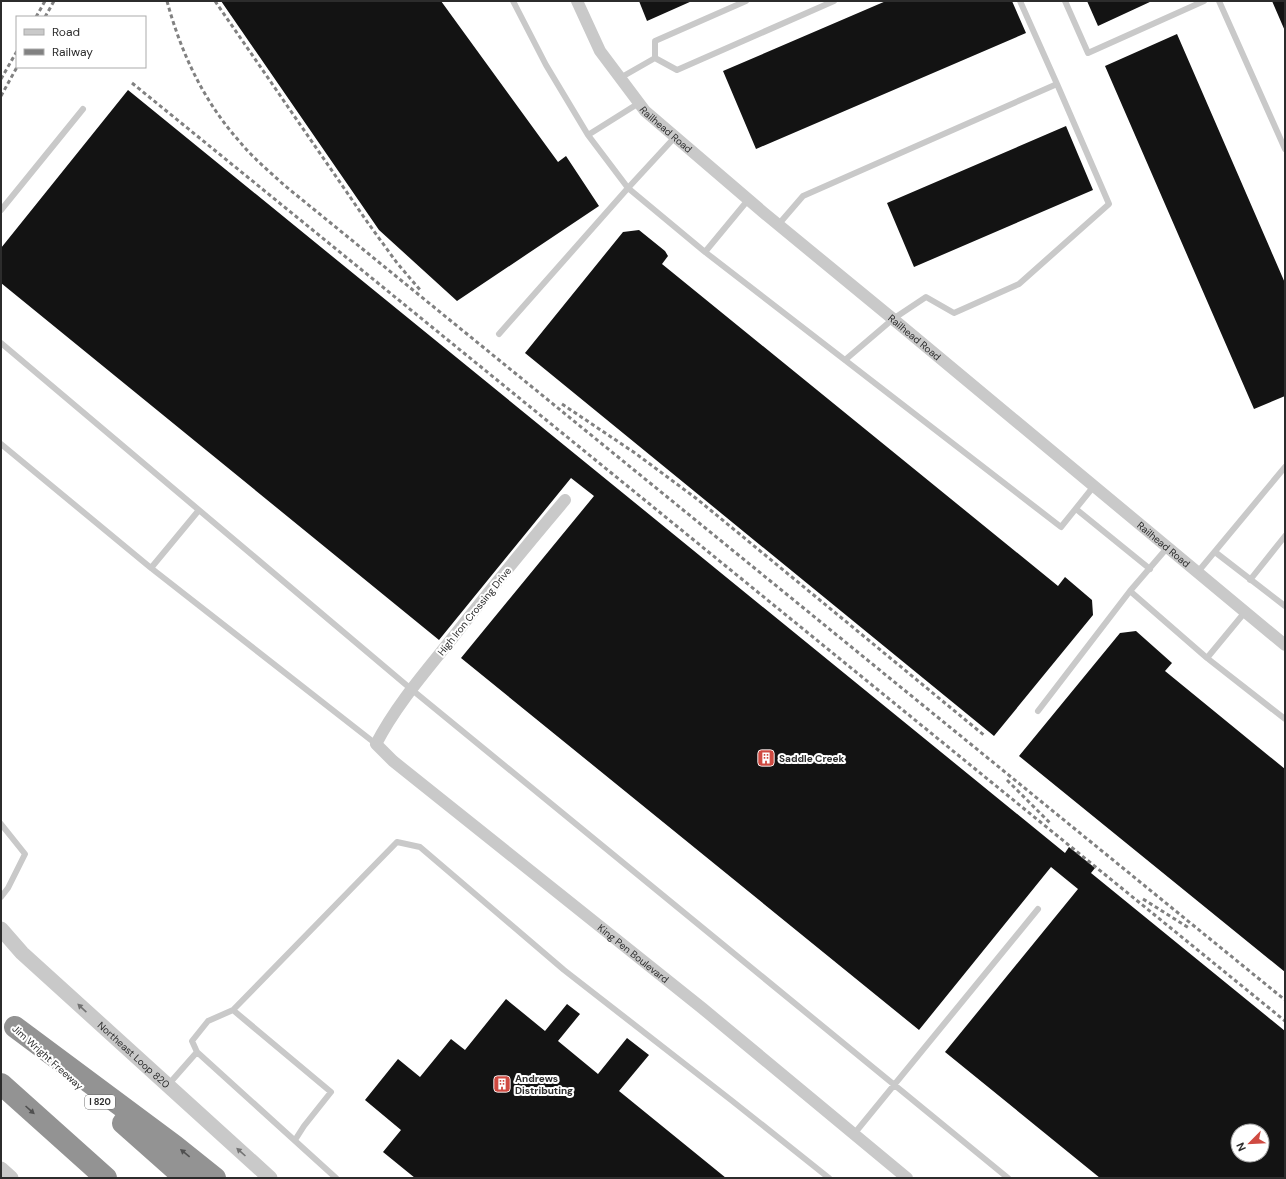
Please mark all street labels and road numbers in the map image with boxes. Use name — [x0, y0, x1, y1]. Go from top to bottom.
street label: Railhead Road — [637, 104, 695, 156]
street label: Railhead Road — [885, 312, 944, 363]
street label: Railhead Road — [1134, 519, 1193, 570]
street label: High Iron Crossing Drive — [435, 564, 514, 658]
street label: King Pen Boulevard — [595, 921, 671, 986]
street label: Northeast Loop 820 — [95, 1019, 173, 1091]
street label: Jim Wright Freeway — [10, 1022, 86, 1093]
road number: I 820 — [85, 1095, 115, 1109]

